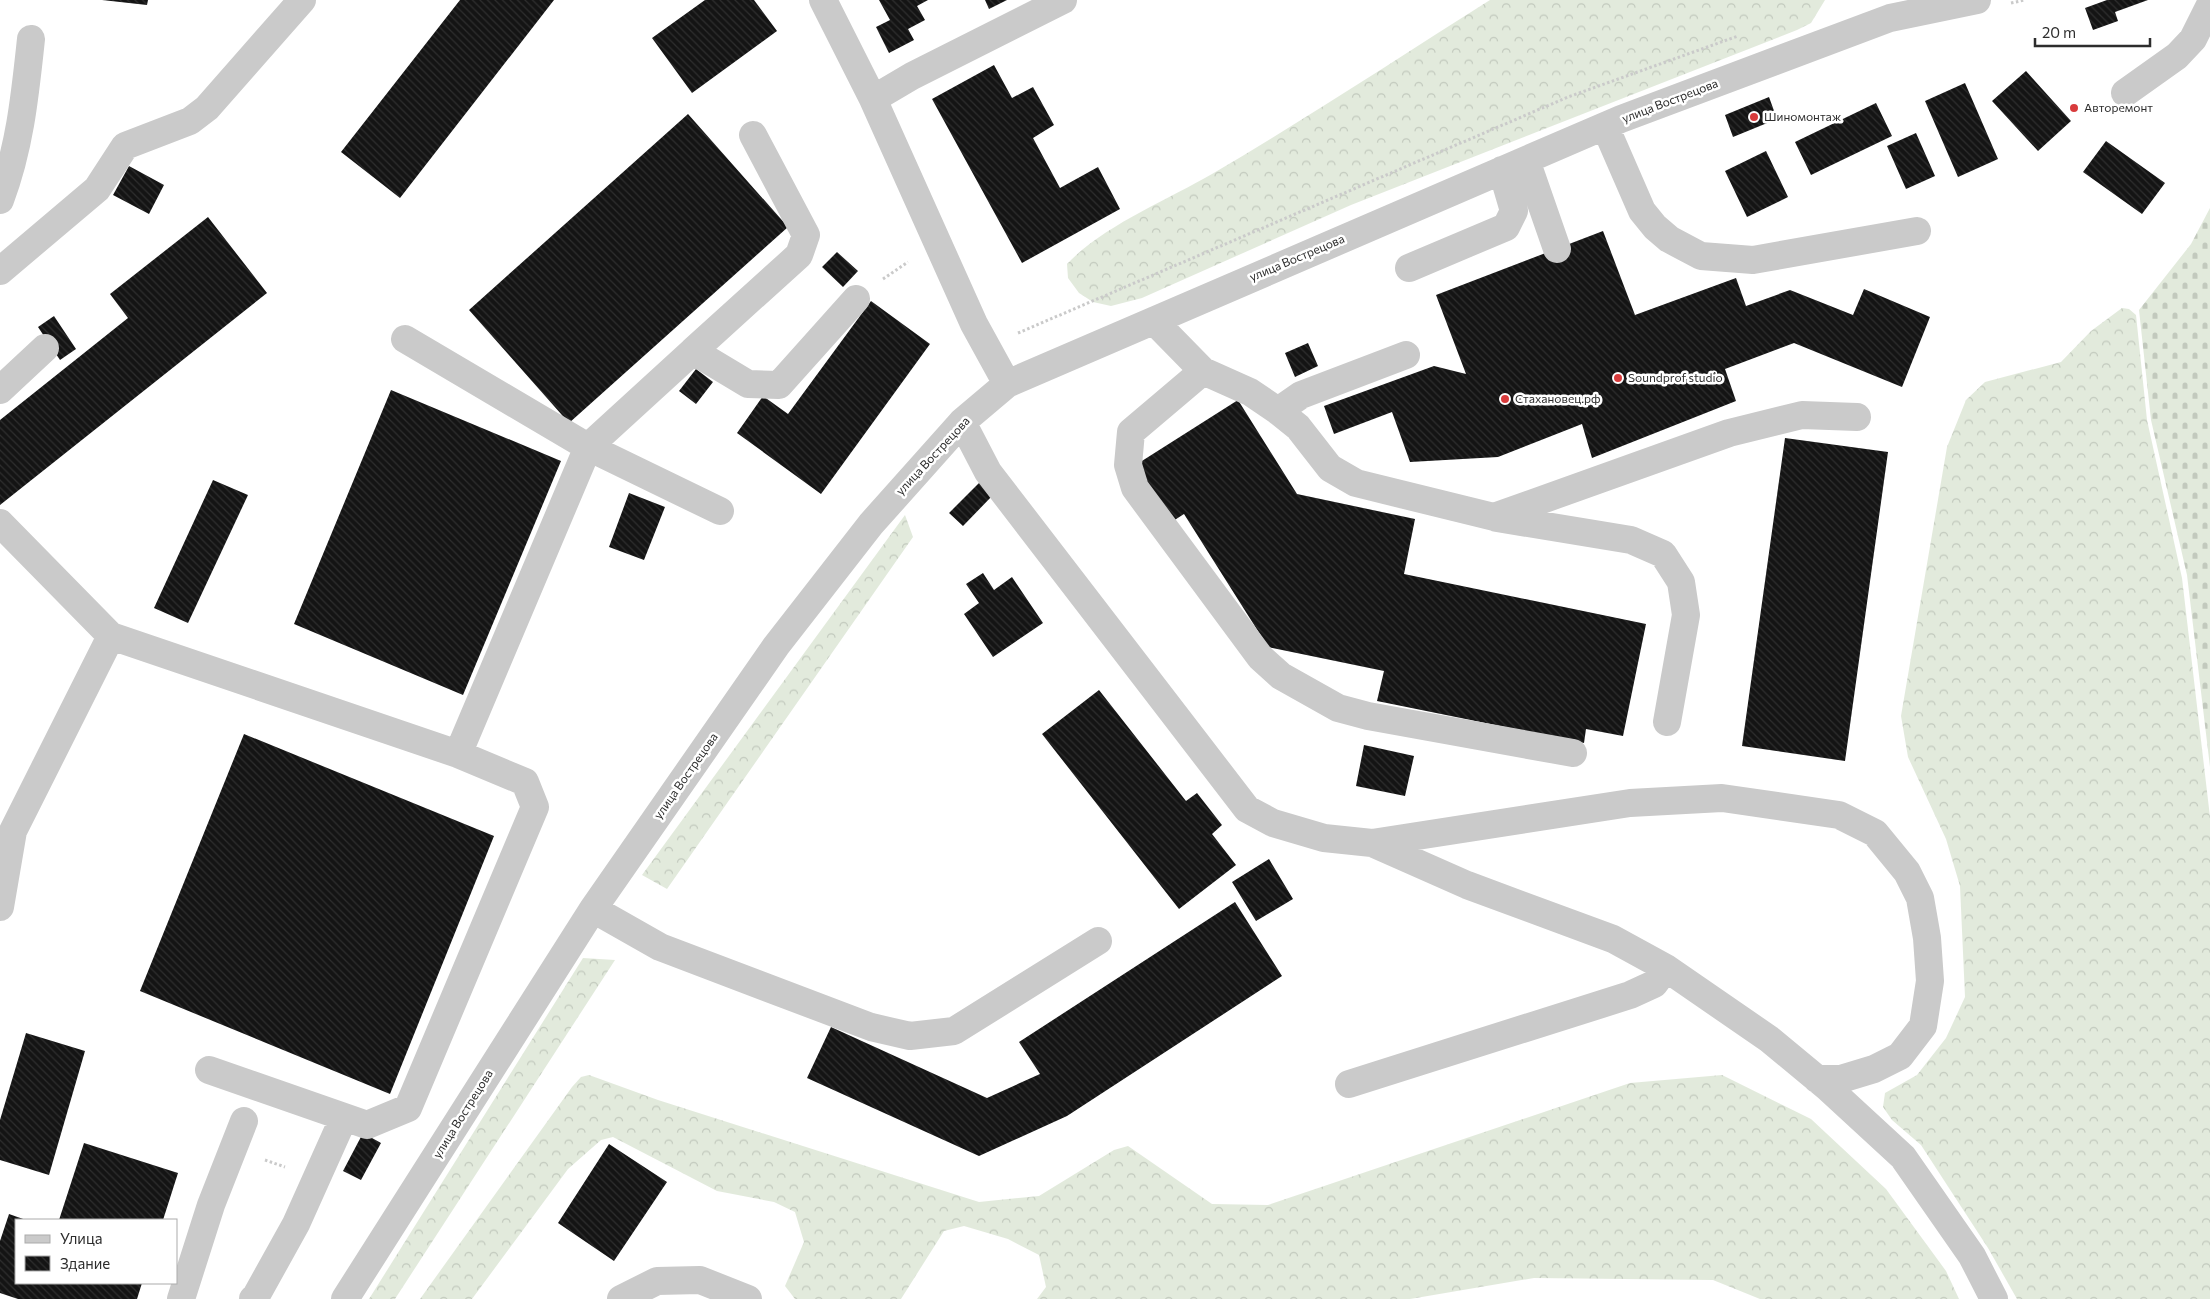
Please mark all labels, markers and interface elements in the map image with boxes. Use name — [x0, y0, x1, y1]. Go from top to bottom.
scale bar — [2035, 15, 2150, 47]
text: 20 m — [2042, 23, 2076, 41]
street label: улица Вострецова — [1620, 75, 1720, 125]
place label: Авторемонт — [2084, 100, 2153, 114]
marker: Авторемонт — [2068, 102, 2080, 114]
place label: Шиномонтаж — [1764, 109, 1842, 123]
marker: Шиномонтаж — [1748, 111, 1760, 123]
street label: улица Вострецова — [1247, 231, 1346, 283]
place label: Soundprof studio — [1628, 370, 1723, 384]
marker: Soundprof studio — [1612, 372, 1624, 384]
place label: Стахановец.рф — [1515, 391, 1601, 405]
marker: Стахановец.рф — [1499, 393, 1511, 405]
street label: улица Вострецова — [892, 413, 972, 497]
street label: улица Вострецова — [650, 730, 720, 821]
street label: улица Вострецова — [429, 1067, 495, 1160]
legend — [15, 1219, 178, 1284]
text: Улица — [60, 1229, 102, 1247]
text: Здание — [60, 1254, 110, 1272]

